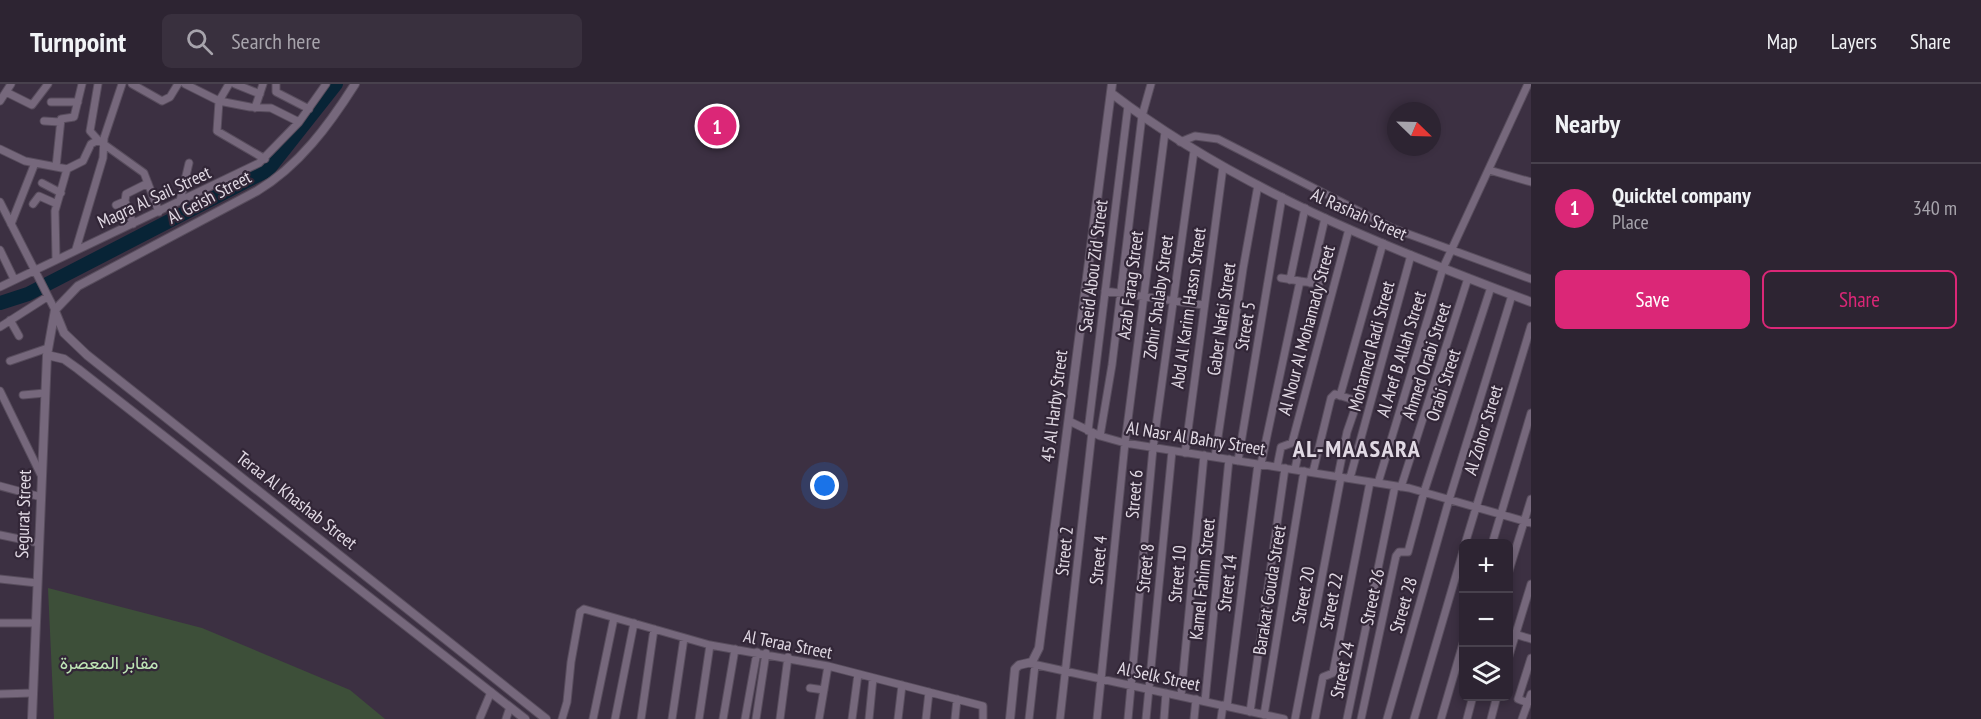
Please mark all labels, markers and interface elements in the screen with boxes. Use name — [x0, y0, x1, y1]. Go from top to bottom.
search box — [162, 14, 582, 68]
text: Turnpoint — [30, 23, 126, 60]
icon: search — [183, 25, 216, 58]
text: Search here — [231, 27, 321, 55]
text: Map — [1767, 28, 1798, 55]
text: Layers — [1831, 28, 1877, 55]
text: Share — [1910, 28, 1951, 55]
north arrow — [1387, 102, 1441, 156]
pin: 1 — [698, 104, 736, 148]
text: Nearby — [1555, 107, 1620, 140]
street label: Magra Al Sail Street — [94, 161, 214, 233]
street label: Al Geish Street — [163, 165, 255, 229]
text: Quicktel company — [1612, 181, 1751, 209]
street label: Al Rashah Street — [1307, 183, 1411, 245]
text: 1 — [1570, 195, 1579, 221]
text: 340 m — [1913, 195, 1957, 221]
street label: Saeid Abou Zid Street — [1073, 198, 1113, 334]
text: Place — [1612, 209, 1649, 235]
street label: Abd Al Karim Hassn Street — [1165, 226, 1211, 390]
street label: Azab Farag Street — [1112, 229, 1148, 341]
street label: Zohir Shalaby Street — [1138, 234, 1178, 360]
street label: Al Nour Al Mohamady Street — [1272, 242, 1340, 417]
street label: Gaber Nafei Street — [1202, 261, 1240, 377]
button: Save — [1555, 270, 1750, 329]
button: Share — [1762, 270, 1957, 329]
street label: Mohamed Radi Street — [1343, 278, 1399, 414]
street label: Al Aref B Allah Street — [1371, 288, 1431, 420]
street label: Street 5 — [1230, 300, 1260, 352]
street label: Ahmed Orabi Street — [1397, 300, 1455, 422]
street label: Orabi Street — [1421, 346, 1465, 424]
street label: 45 Al Harby Street — [1036, 349, 1072, 463]
street label: Al Zohor Street — [1458, 382, 1508, 478]
street label: Al Nasr Al Bahry Street — [1125, 416, 1267, 460]
district label: AL-MAASARA — [1292, 433, 1421, 464]
street label: Teraa Al Khashab Street — [232, 446, 362, 554]
street label: Street 6 — [1120, 468, 1148, 520]
street label: Segurat Street — [10, 469, 36, 559]
your location — [810, 471, 839, 500]
street label: Kamel Fahim Street — [1184, 517, 1220, 641]
street label: Barakat Gouda Street — [1247, 523, 1291, 657]
street label: Street 2 — [1050, 525, 1078, 577]
street label: Street 4 — [1084, 534, 1112, 586]
map controls — [1459, 539, 1513, 701]
button: + — [1459, 539, 1513, 593]
street label: Street 8 — [1131, 542, 1159, 594]
street label: Street 10 — [1163, 544, 1191, 604]
street label: Street 14 — [1212, 553, 1242, 613]
street label: Street 20 — [1286, 565, 1320, 625]
street label: Street 26 — [1355, 567, 1389, 627]
street label: Street 22 — [1314, 571, 1348, 631]
street label: Street 28 — [1384, 574, 1422, 636]
button: − — [1459, 593, 1513, 647]
street label: Al Teraa Street — [742, 624, 834, 664]
street label: Street 24 — [1325, 640, 1359, 700]
button: layers — [1459, 647, 1513, 701]
park label: مقابر المعصرة — [60, 651, 158, 674]
street label: Al Selk Street — [1116, 656, 1202, 696]

